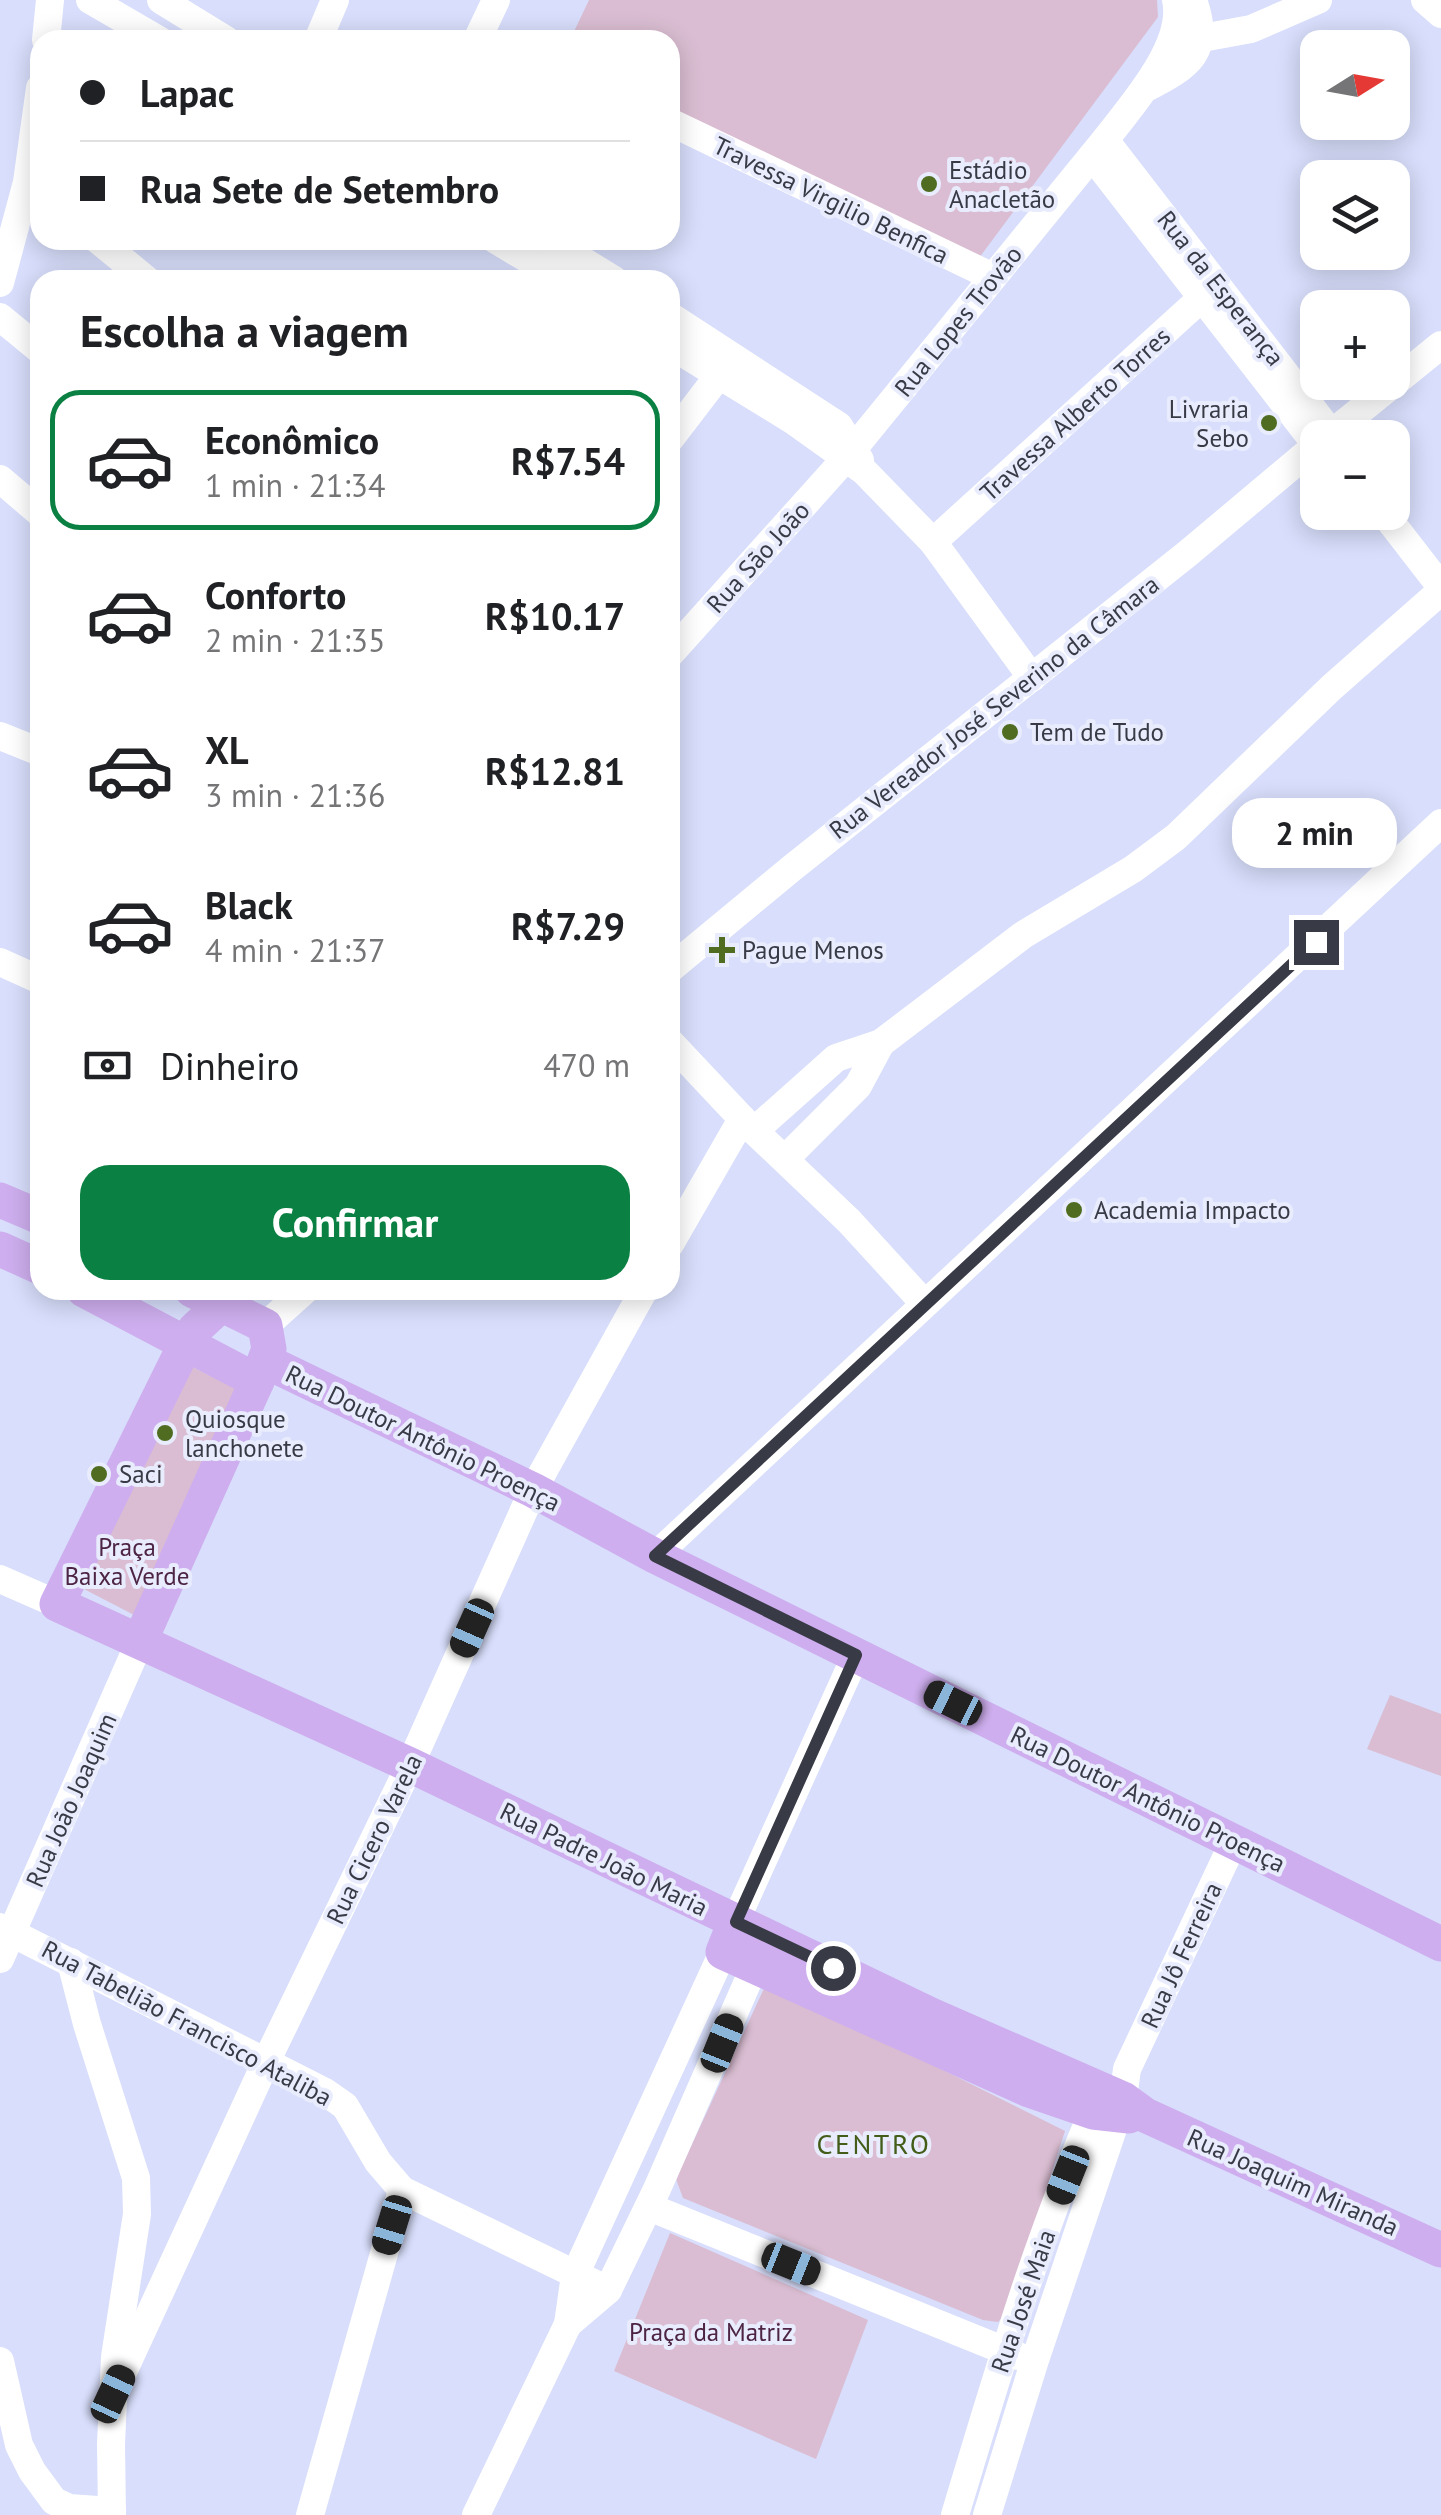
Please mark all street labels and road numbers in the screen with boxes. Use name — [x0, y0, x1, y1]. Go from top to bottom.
street label: Travessa Virgilio Benfica — [708, 129, 954, 271]
street label: Rua da Esperança — [1150, 204, 1292, 372]
street label: Rua Lopes Trovão — [887, 239, 1029, 403]
street label: Travessa Alberto Torres — [973, 320, 1177, 508]
street label: Rua São João — [699, 494, 817, 620]
street label: Rua Vereador José Severino da Câmara — [823, 568, 1165, 846]
street label: Rua Doutor Antônio Proença — [280, 1357, 566, 1519]
street label: Rua João Joaquim — [18, 1708, 124, 1892]
street label: Rua Doutor Antônio Proença — [1005, 1718, 1291, 1880]
street label: Rua Cicero Varela — [319, 1749, 429, 1929]
street label: Rua Padre João Maria — [495, 1795, 713, 1923]
street label: Rua Jô Ferreira — [1133, 1877, 1229, 2033]
street label: Rua Tabelião Francisco Ataliba — [37, 1933, 337, 2113]
street label: Rua Joaquim Miranda — [1182, 2121, 1404, 2243]
street label: Rua José Maia — [984, 2225, 1062, 2377]

